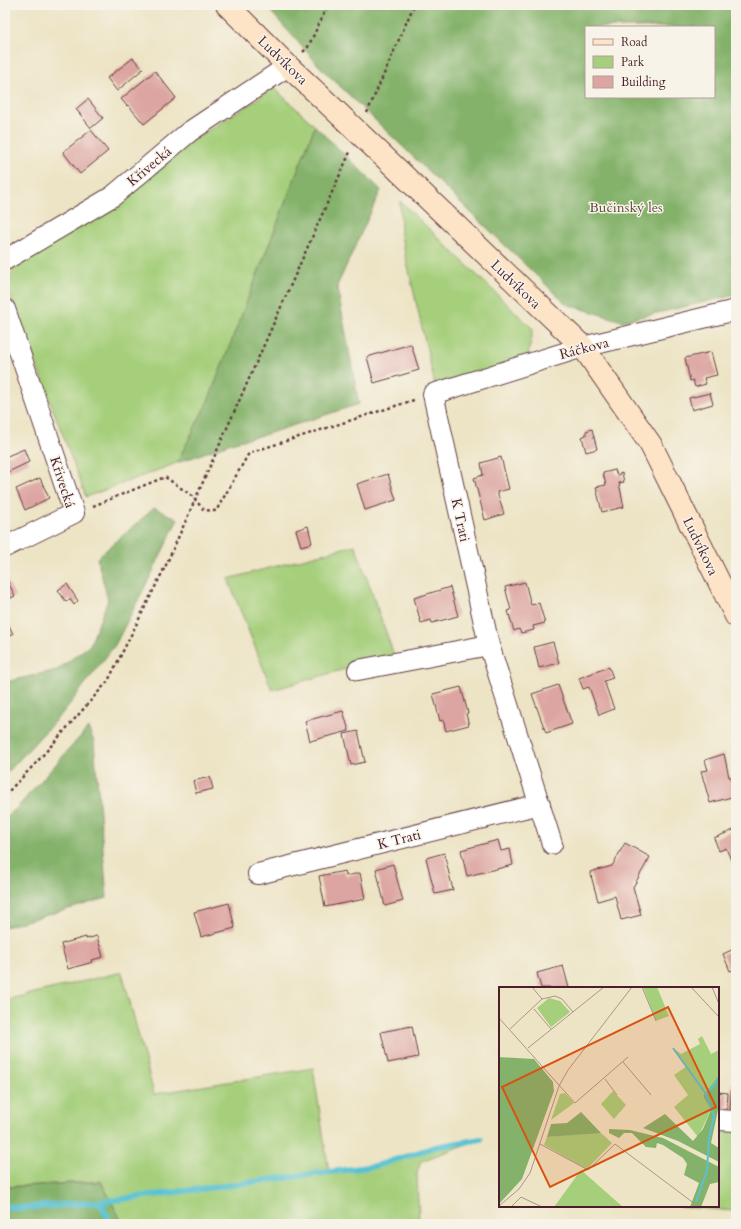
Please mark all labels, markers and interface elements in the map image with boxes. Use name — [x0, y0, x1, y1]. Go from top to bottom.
legend — [585, 26, 715, 98]
street label: Ludvíkova — [253, 32, 312, 89]
text: Road — [621, 34, 648, 50]
text: Park — [621, 54, 645, 70]
text: Building — [621, 74, 666, 90]
street label: Křivecká — [123, 142, 176, 191]
park label: Bučinský les — [589, 198, 663, 217]
street label: Ludvíkova — [486, 256, 545, 313]
street label: Ráčkova — [557, 333, 611, 364]
street label: Křivecká — [45, 454, 80, 510]
street label: K Trati — [447, 497, 474, 544]
street label: Ludvíkova — [678, 514, 723, 579]
street label: K Trati — [375, 825, 423, 854]
inset map — [499, 987, 719, 1207]

